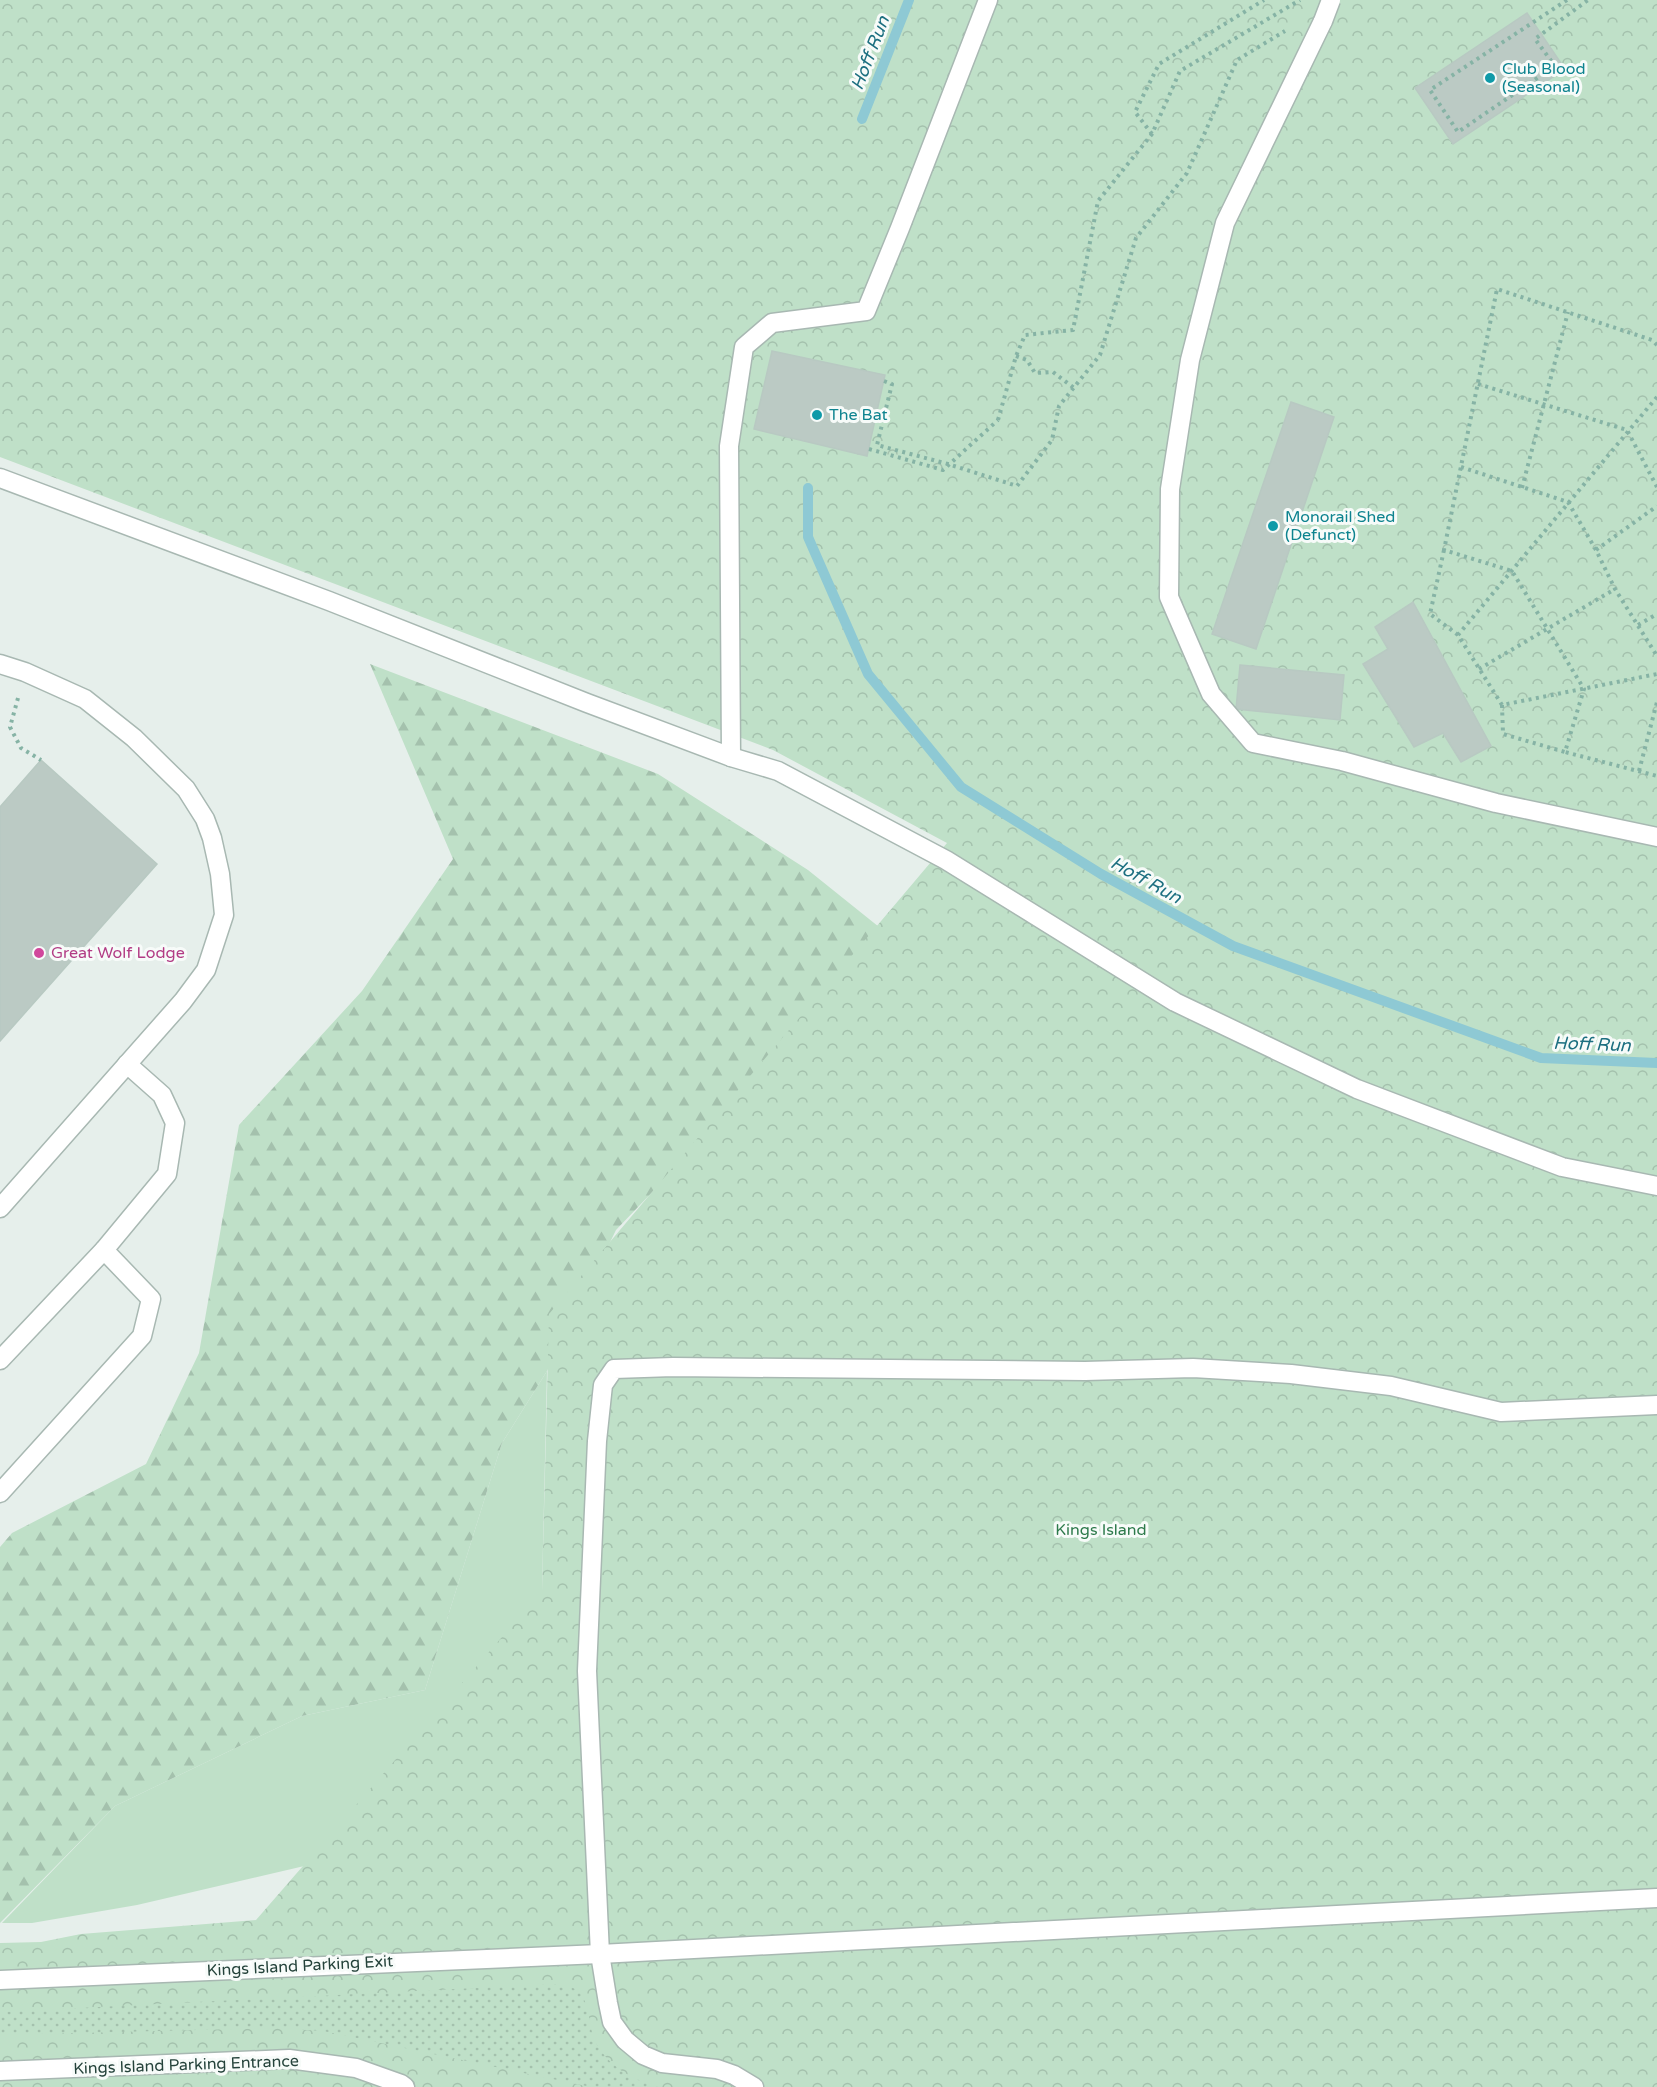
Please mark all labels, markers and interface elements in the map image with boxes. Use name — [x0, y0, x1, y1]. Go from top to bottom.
water label: Hoff Run — [846, 12, 895, 93]
place label: Club Blood (Seasonal) — [1502, 59, 1586, 97]
marker: Club Blood (Seasonal) — [1483, 71, 1497, 85]
place label: The Bat — [829, 405, 888, 425]
marker: The Bat — [810, 408, 824, 422]
place label: Monorail Shed (Defunct) — [1285, 507, 1395, 545]
marker: Monorail Shed (Defunct) — [1266, 519, 1280, 533]
water label: Hoff Run — [1107, 852, 1186, 909]
place label: Great Wolf Lodge — [51, 943, 185, 963]
marker: Great Wolf Lodge — [32, 946, 46, 960]
water label: Hoff Run — [1553, 1032, 1632, 1056]
park label: Kings Island — [1055, 1520, 1147, 1540]
street label: Kings Island Parking Exit — [206, 1951, 394, 1981]
street label: Kings Island Parking Entrance — [73, 2051, 299, 2079]

